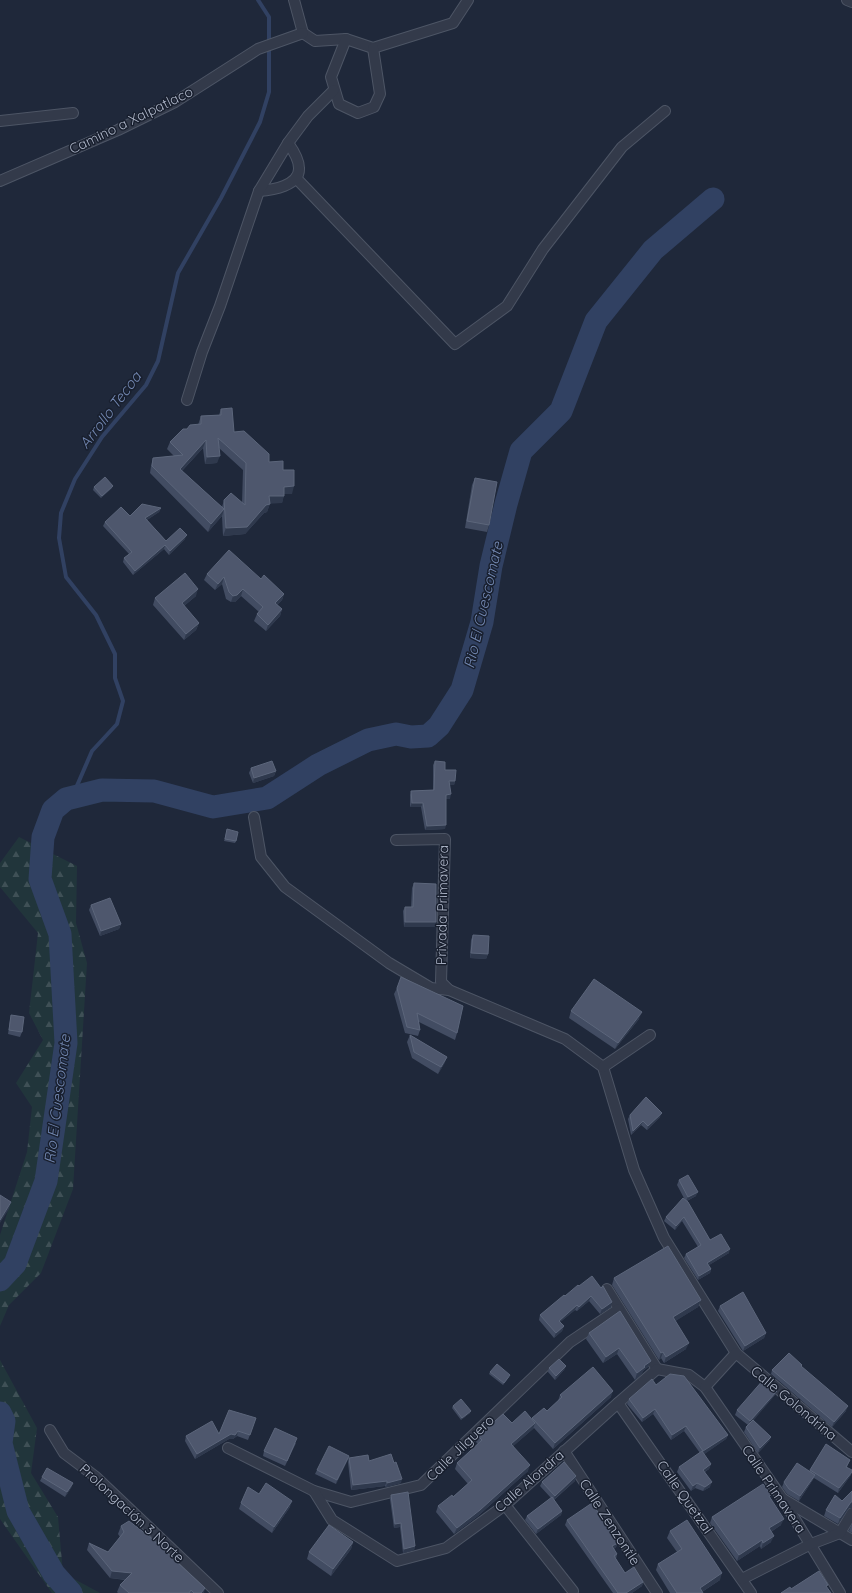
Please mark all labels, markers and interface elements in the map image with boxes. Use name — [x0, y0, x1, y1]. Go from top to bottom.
street label: Camino a Xalpatlaco — [66, 82, 196, 158]
water label: Arrollo Tecoa — [75, 367, 146, 452]
water label: Rio El Cuescomate — [459, 539, 507, 670]
street label: Privada Primavera — [432, 845, 452, 965]
water label: Rio El Cuescomate — [40, 1033, 74, 1164]
street label: Calle Golondrina — [747, 1362, 841, 1444]
street label: Calle Jilguero — [422, 1411, 498, 1485]
street label: Calle Primavera — [738, 1442, 810, 1536]
street label: Calle Alondra — [490, 1446, 568, 1516]
street label: Calle Quetzal — [653, 1457, 717, 1537]
street label: Prolongación 3 Norte — [76, 1460, 188, 1566]
street label: Calle Zenzontle — [575, 1475, 645, 1569]

